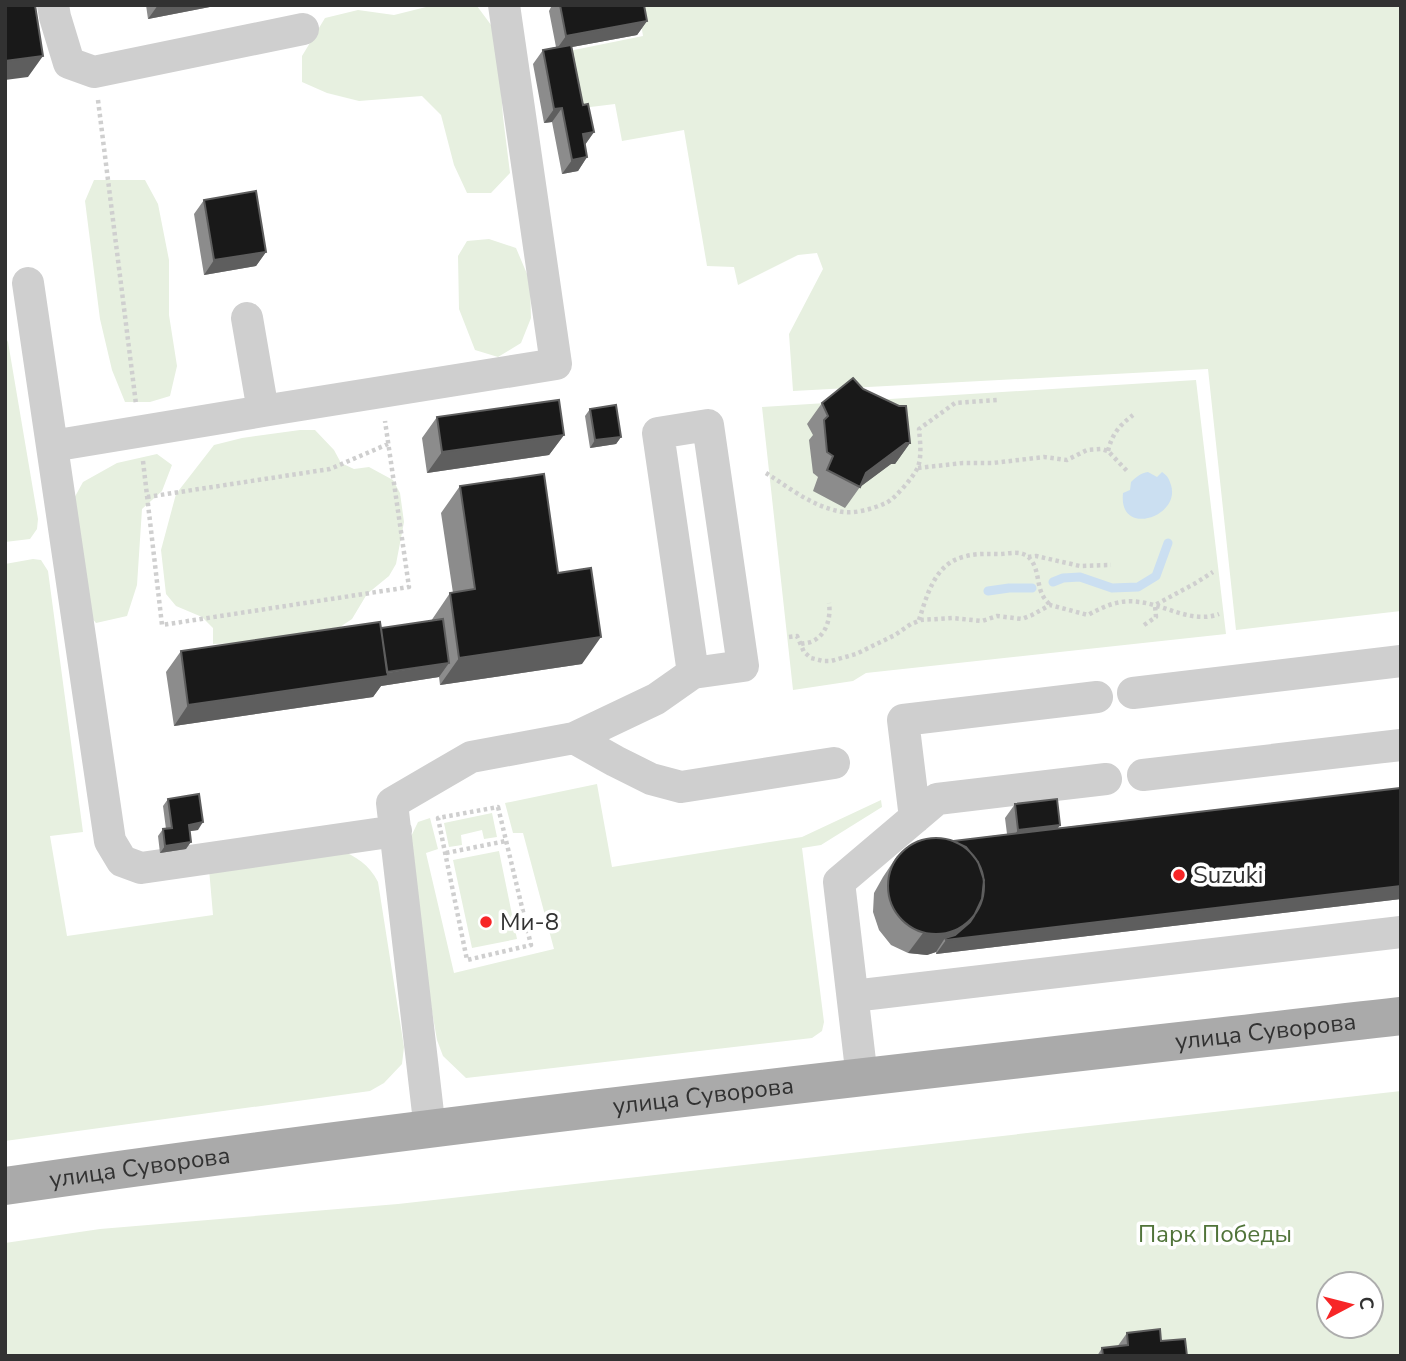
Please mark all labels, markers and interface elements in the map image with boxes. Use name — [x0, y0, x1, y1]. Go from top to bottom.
place label: Suzuki — [1193, 859, 1263, 891]
marker: Suzuki — [1171, 867, 1187, 883]
place label: Ми-8 — [500, 906, 559, 938]
marker: Ми-8 — [478, 914, 494, 930]
street label: улица Суворова — [1173, 1005, 1358, 1057]
street label: улица Суворова — [611, 1069, 795, 1122]
street label: улица Суворова — [47, 1139, 232, 1195]
park label: Парк Победы — [1138, 1218, 1292, 1250]
north arrow — [1315, 1270, 1385, 1340]
text: С — [1352, 1295, 1380, 1311]

